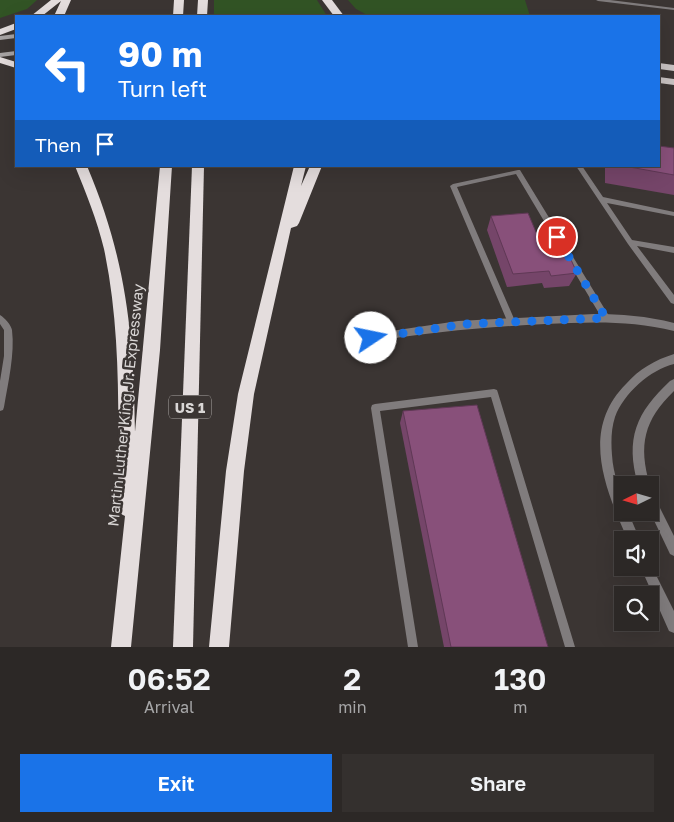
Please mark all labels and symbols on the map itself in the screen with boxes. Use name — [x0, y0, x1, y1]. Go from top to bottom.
pin — [536, 216, 578, 258]
street label: Martin Luther King Jr. Expressway — [103, 282, 147, 527]
position arrow — [344, 311, 396, 363]
road number: US 1 — [169, 396, 211, 418]
north arrow — [614, 476, 659, 521]

